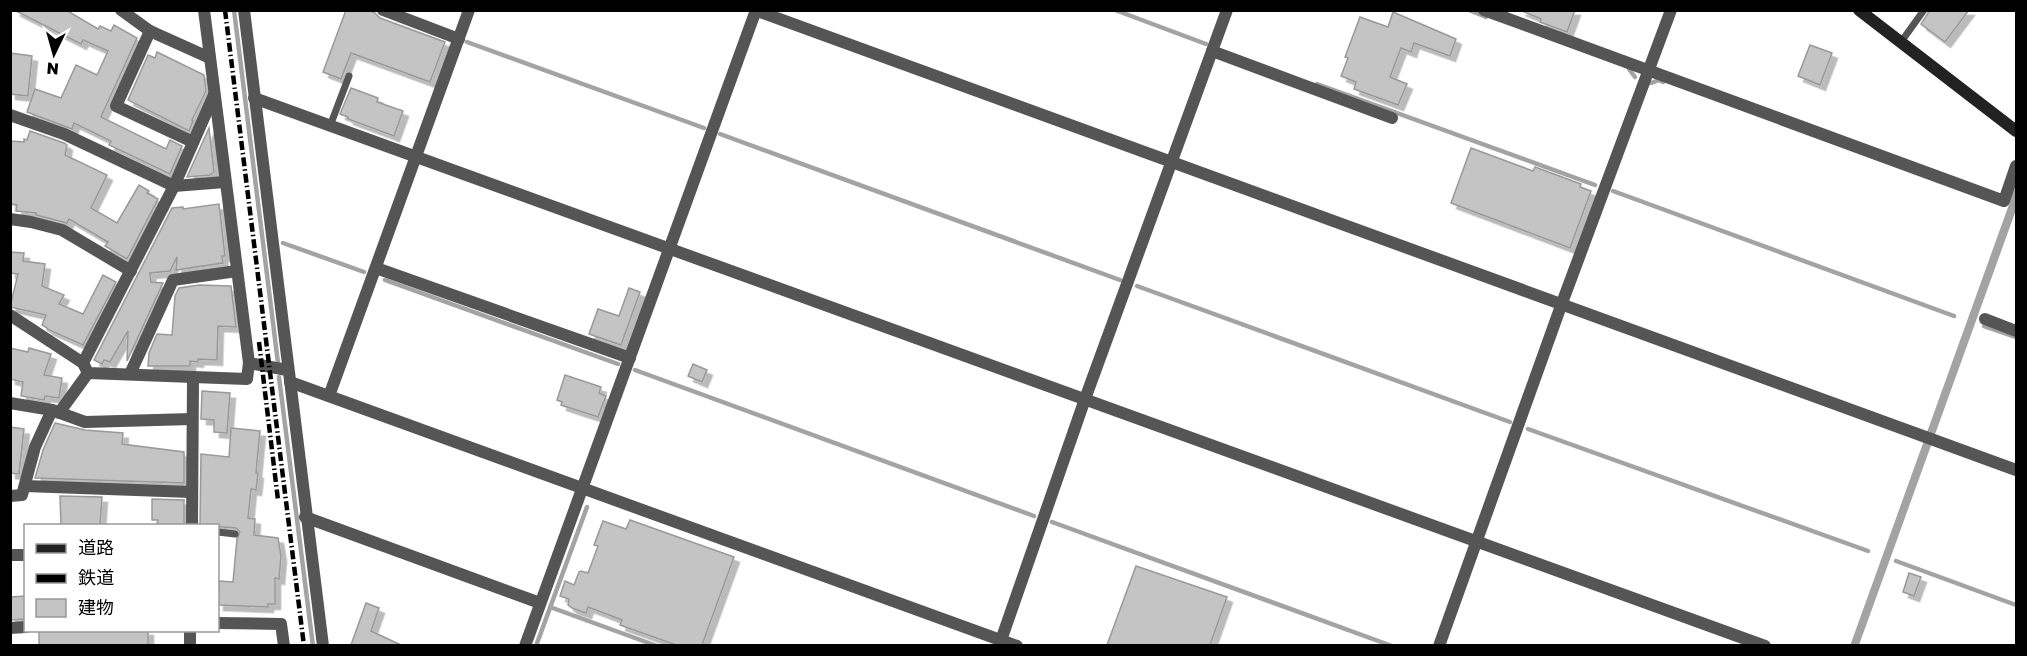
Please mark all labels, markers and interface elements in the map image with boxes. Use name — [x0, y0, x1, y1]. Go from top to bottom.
north arrow — [24, 24, 84, 84]
text: N — [46, 58, 60, 79]
legend — [24, 524, 219, 632]
text: 道路 — [78, 536, 114, 558]
text: 鉄道 — [78, 566, 114, 588]
text: 建物 — [78, 596, 114, 618]

